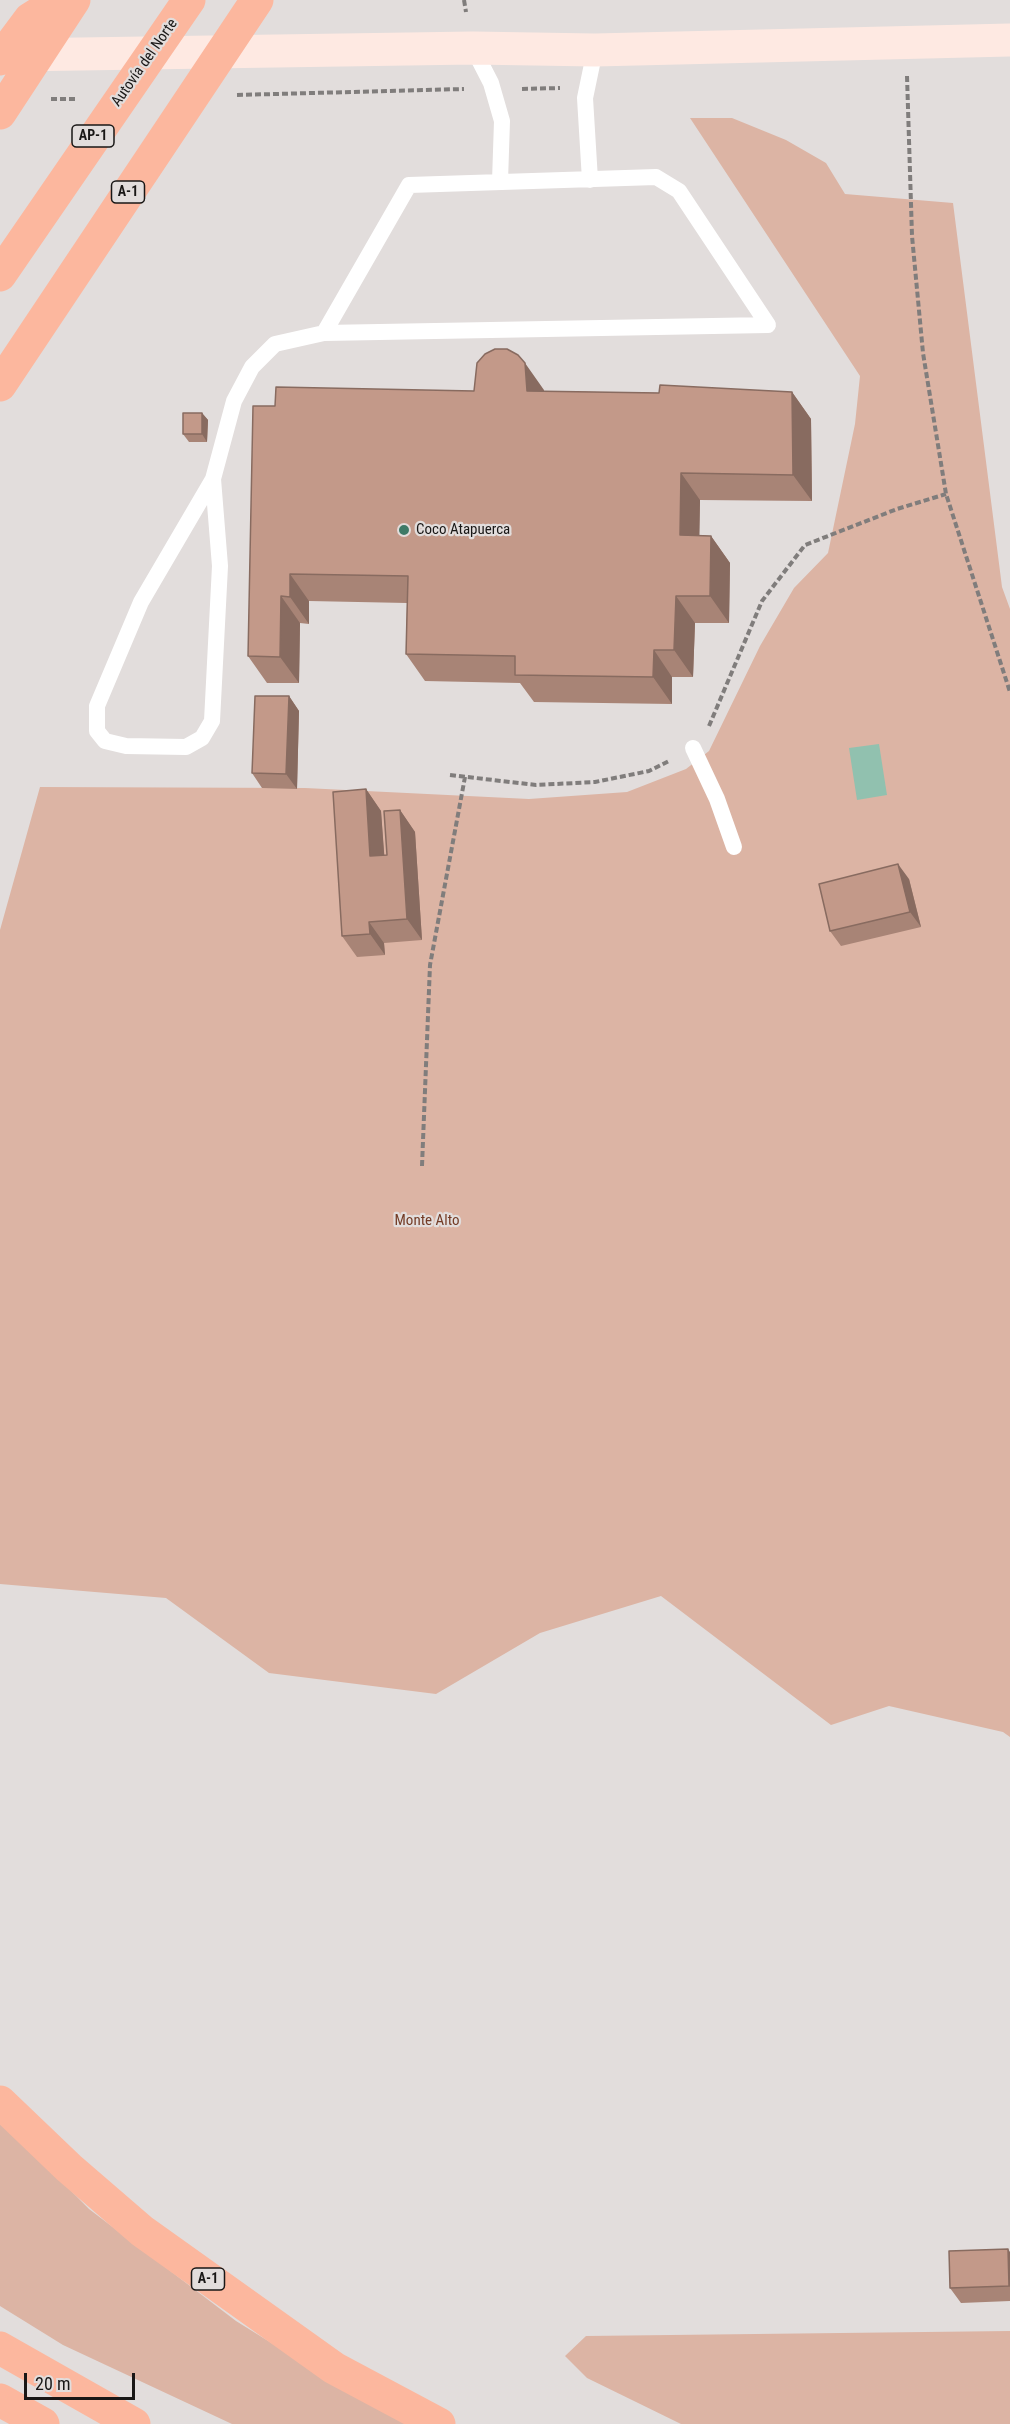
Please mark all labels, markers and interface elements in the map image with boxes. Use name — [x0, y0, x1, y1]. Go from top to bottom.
street label: Autovía del Norte — [108, 16, 182, 110]
road number: AP-1 — [72, 125, 114, 147]
road number: A-1 — [112, 181, 144, 203]
place label: Coco Atapuerca — [416, 521, 510, 539]
marker: Coco Atapuerca — [397, 523, 411, 537]
park label: Monte Alto — [395, 1212, 459, 1230]
road number: A-1 — [192, 2268, 224, 2290]
scale bar — [27, 2361, 138, 2399]
text: 20 m — [35, 2373, 70, 2394]

